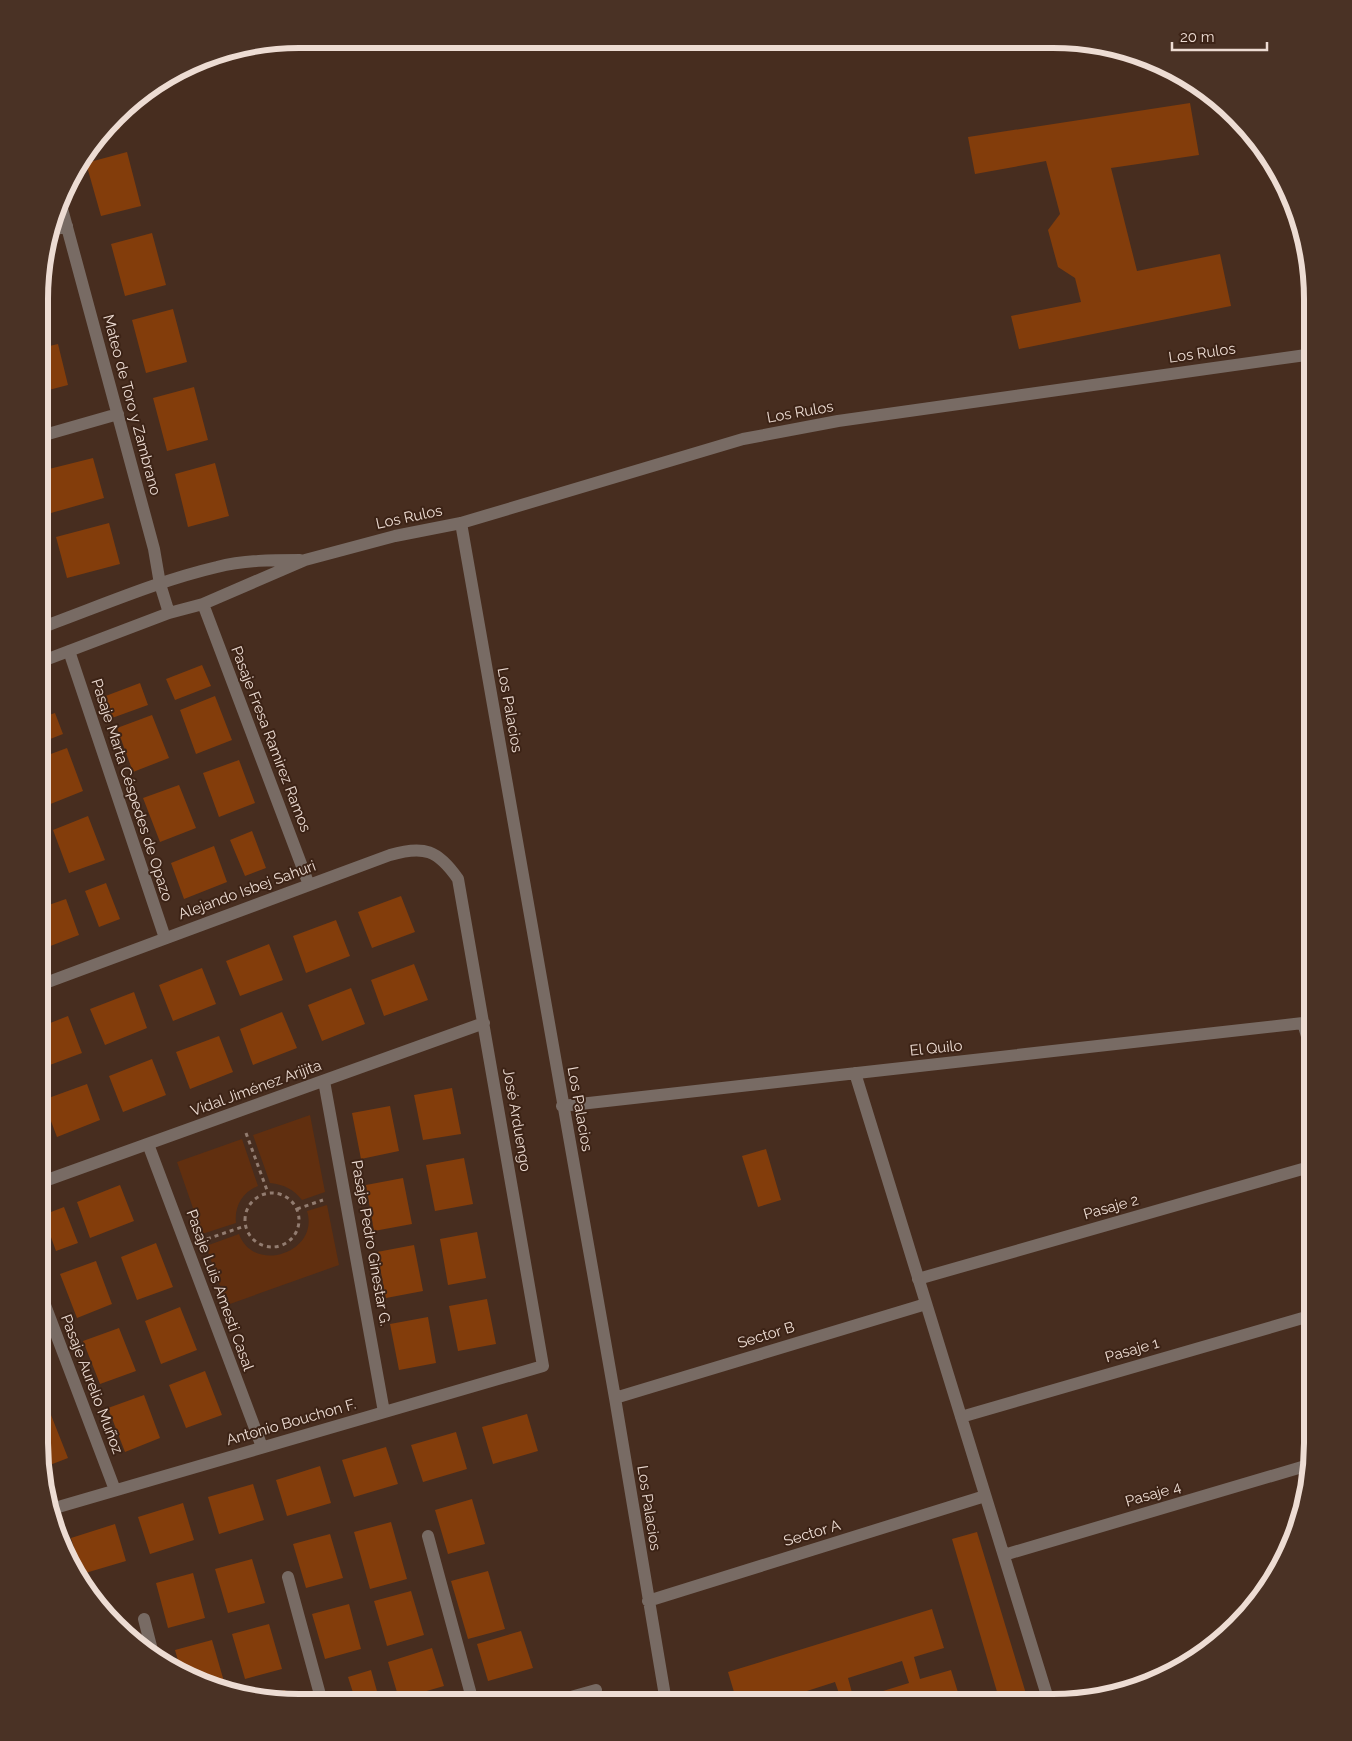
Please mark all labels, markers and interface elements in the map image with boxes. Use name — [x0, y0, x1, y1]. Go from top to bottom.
scale bar — [1172, 20, 1267, 52]
text: 20 m — [1180, 28, 1215, 46]
street label: Mateo de Toro y Zambrano — [99, 313, 165, 497]
street label: Los Rulos — [1167, 339, 1237, 367]
street label: Los Rulos — [765, 397, 835, 427]
street label: Los Rulos — [374, 501, 444, 533]
street label: Pasaje Fresa Ramirez Ramos — [227, 643, 315, 835]
street label: Los Palacios — [494, 666, 526, 754]
street label: Pasaje Marta Céspedes de Opazo — [87, 677, 177, 904]
street label: Alejando Isbej Sahuri — [176, 857, 318, 923]
street label: El Quilo — [909, 1036, 963, 1060]
street label: Vidal Jiménez Arijita — [188, 1056, 324, 1120]
street label: Los Palacios — [564, 1065, 596, 1153]
street label: José Arduengo — [499, 1067, 535, 1173]
street label: Pasaje Pedro Ginestar G. — [348, 1159, 394, 1327]
street label: Pasaje 2 — [1081, 1190, 1141, 1223]
street label: Pasaje Luis Amesti Casal — [182, 1207, 258, 1374]
street label: Pasaje Aurelio Muñoz — [57, 1312, 127, 1456]
street label: Sector B — [735, 1318, 797, 1352]
street label: Pasaje 1 — [1103, 1334, 1162, 1366]
street label: Antonio Bouchon F. — [224, 1395, 358, 1449]
street label: Los Palacios — [633, 1464, 665, 1552]
street label: Pasaje 4 — [1123, 1477, 1183, 1511]
street label: Sector A — [781, 1516, 843, 1550]

